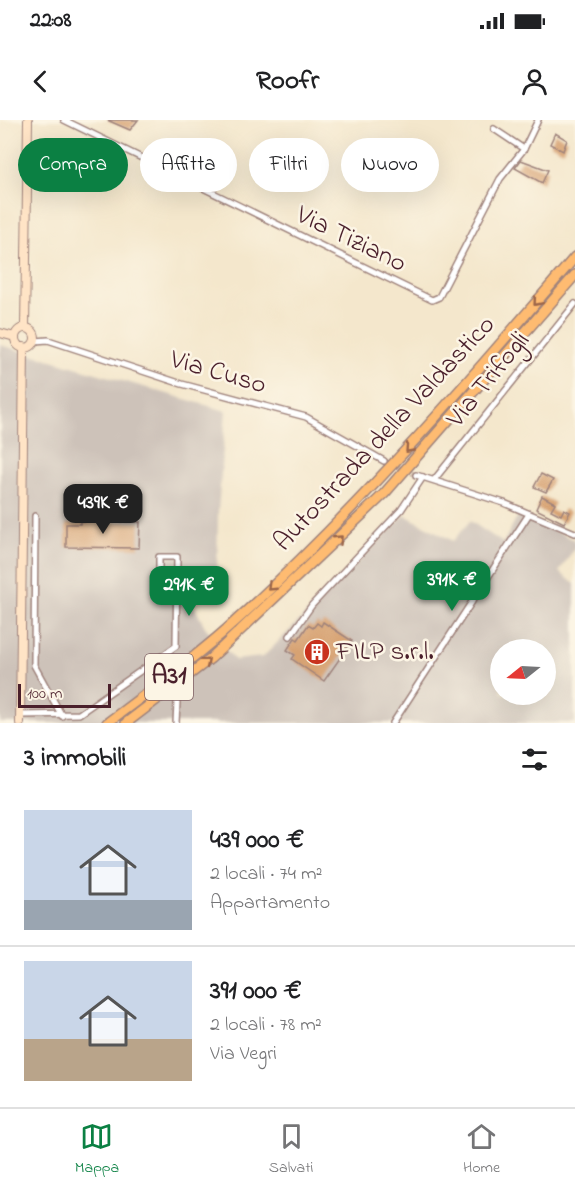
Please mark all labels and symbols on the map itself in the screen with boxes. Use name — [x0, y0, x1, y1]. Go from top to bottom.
street label: Via Tiziano — [288, 196, 413, 284]
one-way arrow — [533, 295, 544, 306]
street label: Autostrada della Valdastico — [265, 307, 505, 561]
street label: Via Trifogli — [437, 323, 540, 437]
street label: Via Cuso — [164, 340, 271, 405]
one-way arrow — [405, 442, 416, 453]
pin: 439K € — [54, 484, 152, 535]
one-way arrow — [332, 535, 342, 546]
pin: 391K € — [403, 561, 501, 612]
pin: 291K € — [140, 566, 238, 617]
one-way arrow — [268, 580, 278, 591]
place label: FILP s.r.l. — [335, 633, 434, 672]
building icon: FILP s.r.l. — [302, 637, 332, 667]
north arrow — [490, 639, 556, 705]
road number: A31 — [145, 654, 193, 700]
one-way arrow — [199, 658, 210, 669]
scale bar — [18, 681, 111, 708]

